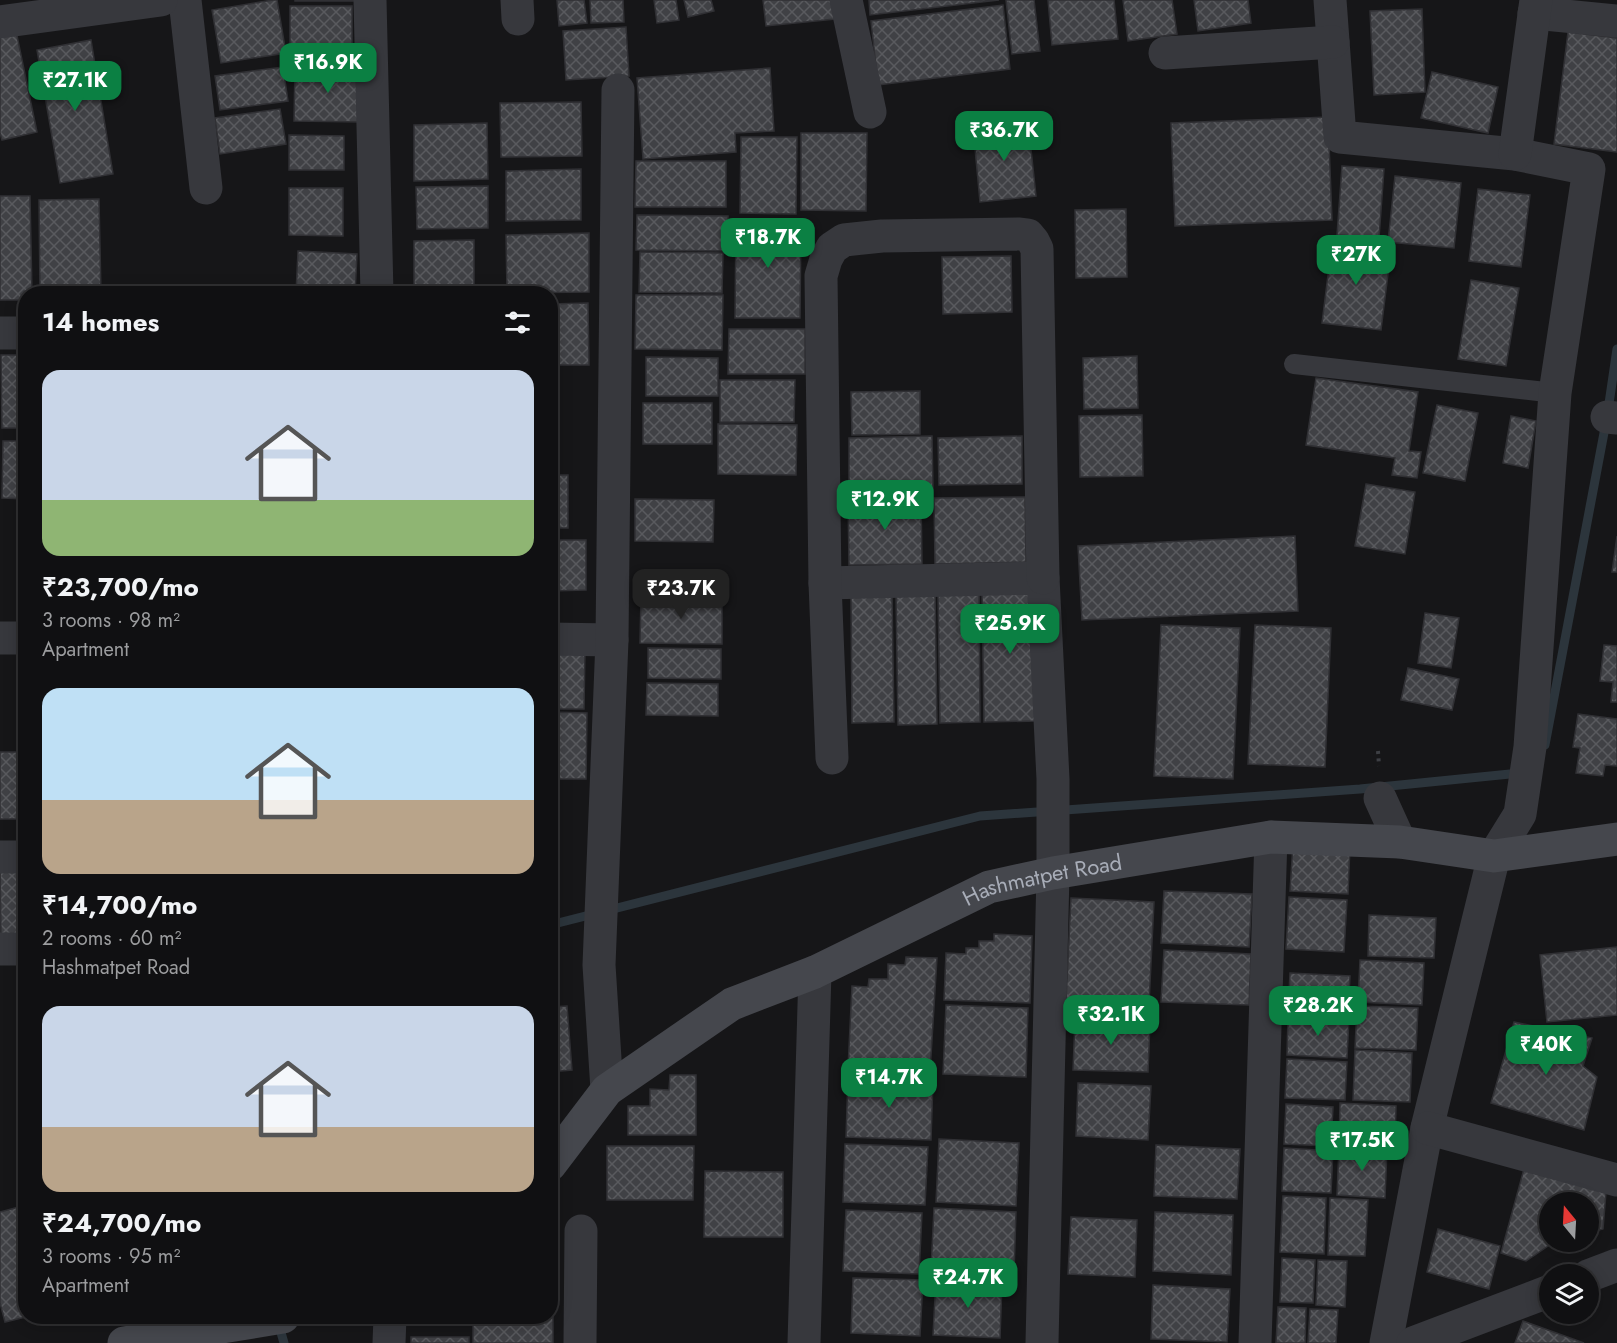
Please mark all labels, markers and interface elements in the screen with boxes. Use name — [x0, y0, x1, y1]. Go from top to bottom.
pin: ₹16.9K — [279, 43, 377, 94]
text: ₹16.9K — [294, 48, 362, 77]
pin: ₹27.1K — [26, 61, 124, 112]
text: ₹27.1K — [42, 66, 108, 95]
pin: ₹36.7K — [955, 111, 1053, 162]
text: ₹36.7K — [969, 116, 1039, 145]
pin: ₹18.7K — [719, 218, 817, 269]
text: ₹18.7K — [735, 223, 801, 252]
pin: ₹27K — [1320, 235, 1392, 286]
text: ₹27K — [1331, 240, 1381, 269]
text: 14 homes — [42, 303, 159, 341]
icon: filters — [501, 306, 534, 339]
icon: home — [234, 409, 342, 517]
pin: ₹12.9K — [836, 480, 934, 531]
text: ₹12.9K — [851, 485, 919, 514]
text: ₹23,700/mo — [42, 568, 199, 606]
pin: ₹23.7K — [632, 569, 730, 620]
text: ₹23.7K — [646, 574, 716, 603]
pin: ₹25.9K — [961, 604, 1059, 655]
text: 3 rooms · 98 m² — [42, 606, 180, 635]
text: ₹25.9K — [974, 609, 1046, 638]
text: Apartment — [42, 635, 129, 664]
icon: home — [234, 727, 342, 835]
street label: Hashmatpet Road — [957, 846, 1124, 914]
text: ₹14,700/mo — [42, 886, 197, 924]
text: 2 rooms · 60 m² — [42, 924, 181, 953]
text: Hashmatpet Road — [42, 953, 190, 982]
pin: ₹28.2K — [1269, 986, 1367, 1037]
text: ₹28.2K — [1283, 991, 1353, 1020]
pin: ₹32.1K — [1062, 995, 1160, 1046]
text: ₹32.1K — [1077, 1000, 1145, 1029]
pin: ₹40K — [1510, 1025, 1582, 1076]
text: ₹40K — [1520, 1030, 1572, 1059]
icon: home — [234, 1045, 342, 1153]
pin: ₹14.7K — [840, 1058, 938, 1109]
text: ₹14.7K — [855, 1063, 923, 1092]
pin: ₹17.5K — [1313, 1121, 1411, 1172]
text: ₹17.5K — [1330, 1126, 1395, 1155]
north arrow — [1539, 1192, 1599, 1252]
map controls — [1539, 1192, 1599, 1324]
text: ₹24,700/mo — [42, 1204, 201, 1242]
text: 3 rooms · 95 m² — [42, 1242, 180, 1271]
pin: ₹24.7K — [919, 1258, 1017, 1309]
text: ₹24.7K — [933, 1263, 1004, 1292]
button: layers — [1539, 1264, 1599, 1324]
text: Apartment — [42, 1271, 129, 1300]

